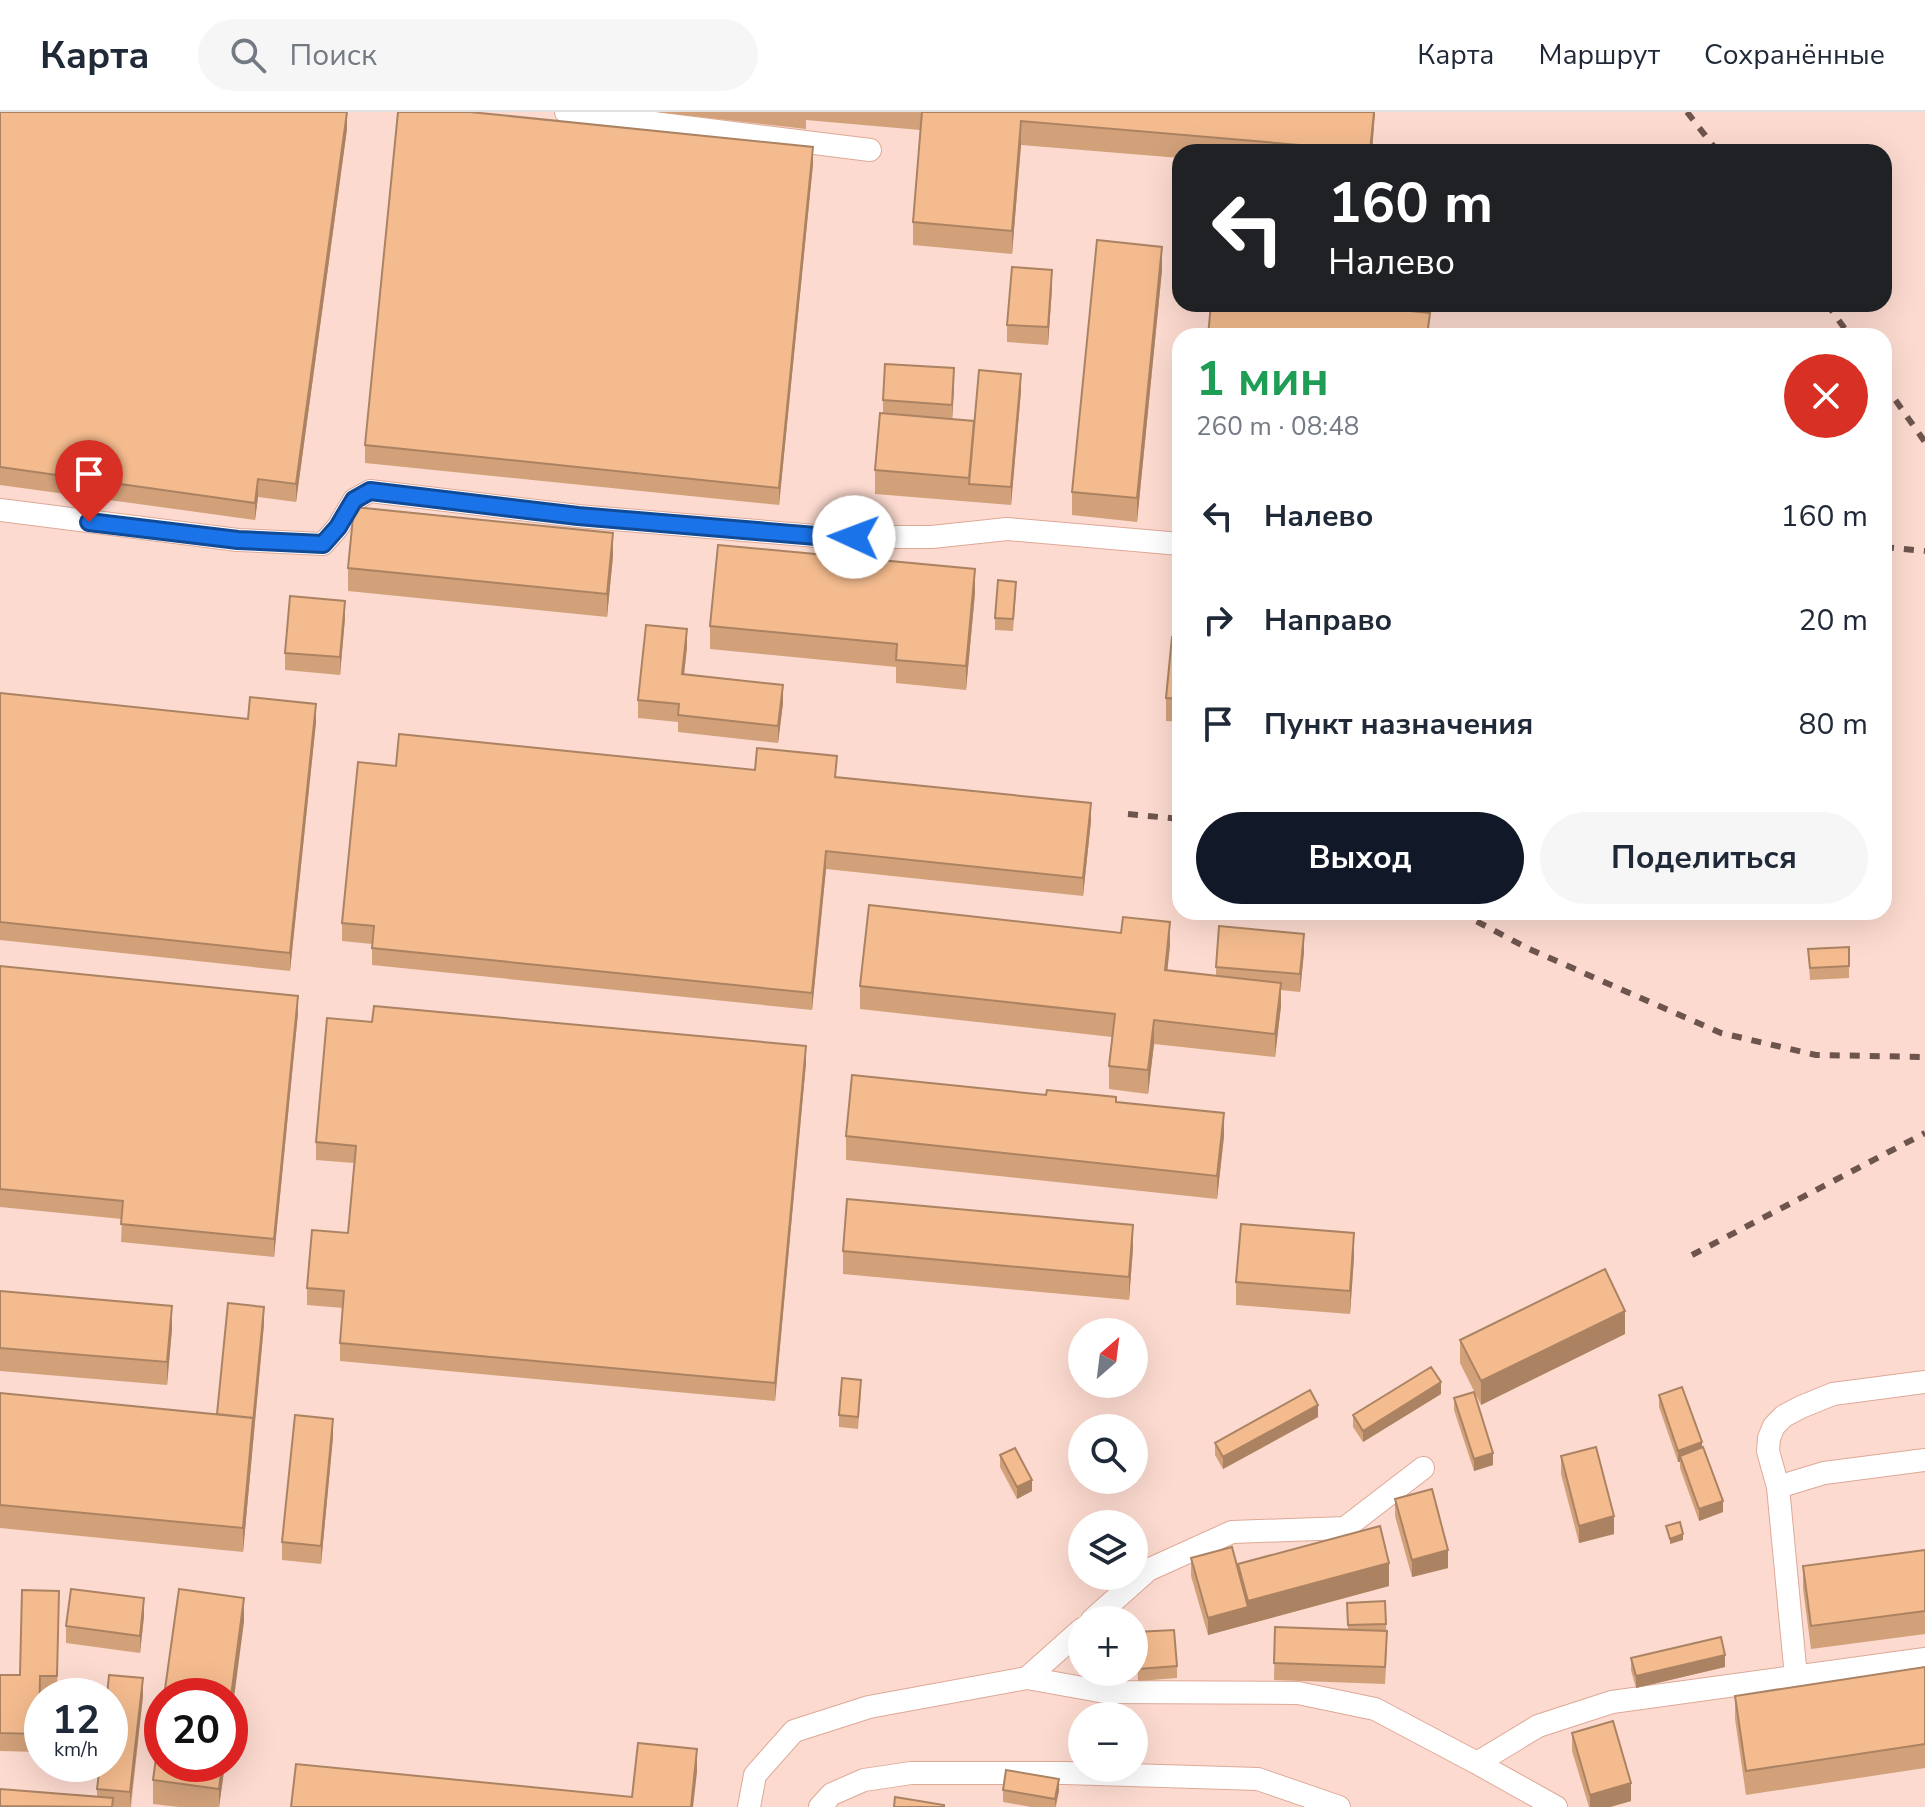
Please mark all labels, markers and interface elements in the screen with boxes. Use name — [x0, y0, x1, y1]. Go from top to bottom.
search box — [198, 19, 758, 91]
text: Карта — [40, 30, 150, 81]
icon: search — [226, 33, 270, 77]
text: Поиск — [290, 35, 377, 76]
text: Карта — [1417, 36, 1494, 74]
text: Маршрут — [1538, 36, 1660, 74]
text: Сохранённые — [1704, 36, 1885, 74]
text: 160 m — [1328, 165, 1493, 242]
icon: left — [1196, 176, 1300, 280]
text: Налево — [1328, 238, 1455, 287]
text: 1 мин — [1196, 346, 1329, 412]
button: close — [1784, 354, 1868, 438]
text: 260 m · 08:48 — [1196, 409, 1359, 444]
pin — [55, 440, 123, 522]
icon: arrive — [67, 452, 111, 496]
icon: left — [1196, 494, 1240, 538]
position arrow — [812, 495, 896, 579]
text: Налево — [1264, 496, 1373, 537]
text: 160 m — [1781, 496, 1868, 537]
icon: right — [1196, 598, 1240, 642]
text: Направо — [1264, 600, 1392, 641]
text: 20 m — [1799, 600, 1868, 641]
icon: arrive — [1196, 702, 1240, 746]
text: Пункт назначения — [1264, 704, 1533, 745]
text: 80 m — [1799, 704, 1868, 745]
button: Выход — [1196, 812, 1524, 904]
button: Поделиться — [1540, 812, 1868, 904]
north arrow — [1068, 1318, 1148, 1398]
map controls — [1068, 1318, 1148, 1782]
button: search — [1068, 1414, 1148, 1494]
button: layers — [1068, 1510, 1148, 1590]
button: + — [1068, 1606, 1148, 1686]
speed limit sign: 20 — [144, 1678, 248, 1782]
text: 12 — [52, 1693, 100, 1747]
button: − — [1068, 1702, 1148, 1782]
text: km/h — [54, 1736, 98, 1763]

